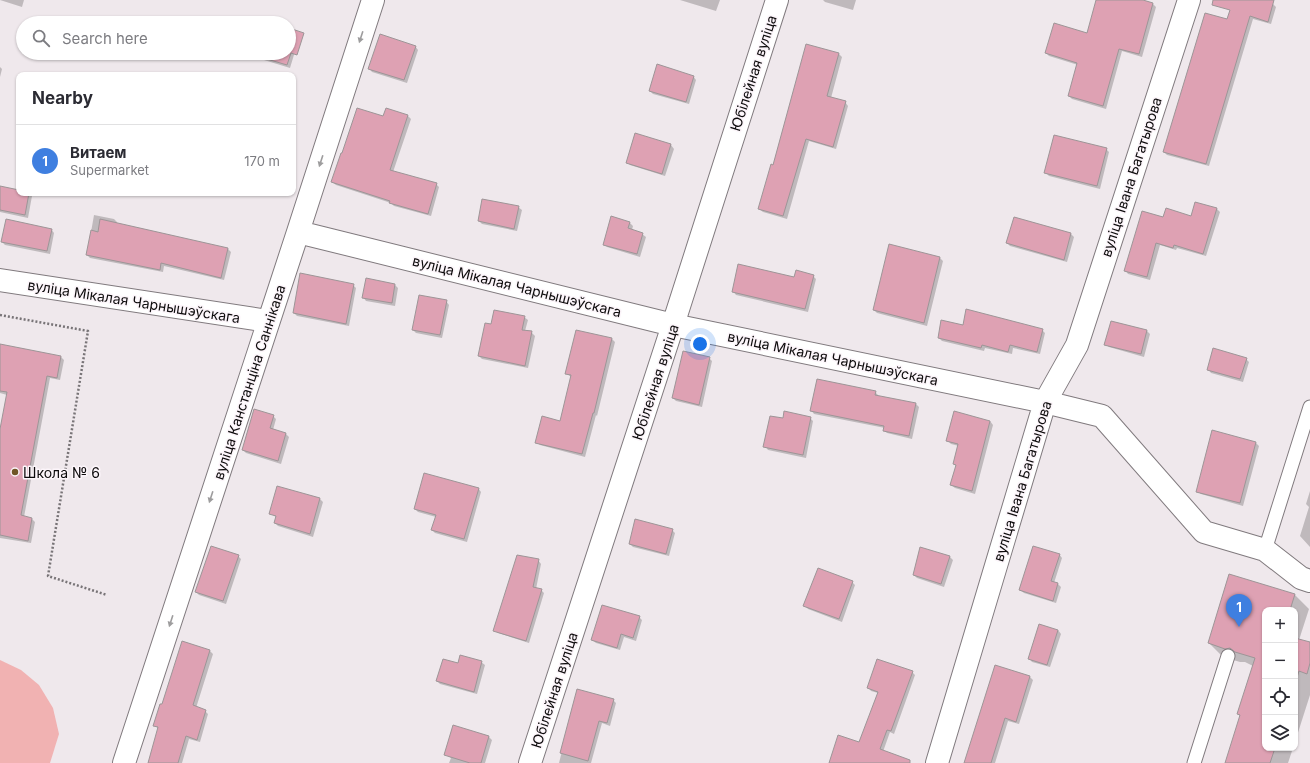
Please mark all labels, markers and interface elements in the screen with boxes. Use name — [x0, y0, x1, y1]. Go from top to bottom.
street label: Юбілейная вуліца — [726, 13, 780, 133]
search box — [16, 16, 296, 60]
icon: search — [30, 27, 52, 49]
text: Search here — [62, 29, 148, 48]
one-way arrow — [358, 31, 364, 43]
text: Nearby — [32, 88, 93, 108]
street label: вуліца Івана Багатырова — [1097, 95, 1165, 259]
text: Витаем — [70, 143, 127, 162]
text: 1 — [42, 153, 48, 169]
text: 170 m — [244, 153, 280, 169]
one-way arrow — [318, 155, 324, 167]
text: Supermarket — [70, 162, 149, 178]
street label: вуліца Мікалая Чарнышэўскага — [411, 252, 623, 320]
street label: вуліца Мікалая Чарнышэўскага — [27, 276, 241, 326]
street label: вуліца Канстанціна Саннікава — [209, 282, 289, 482]
street label: Юбілейная вуліца — [628, 322, 682, 442]
street label: вуліца Мікалая Чарнышэўскага — [726, 327, 940, 389]
your location — [690, 334, 710, 354]
street label: вуліца Івана Багатырова — [989, 399, 1055, 563]
place label: Школа № 6 — [23, 464, 100, 481]
marker: Школа № 6 — [10, 467, 20, 477]
one-way arrow — [208, 492, 214, 504]
pin: 1 — [1226, 594, 1252, 627]
map controls — [1262, 607, 1298, 751]
button: + — [1262, 607, 1298, 643]
one-way arrow — [167, 615, 173, 627]
street label: Юбілейная вуліца — [527, 630, 581, 750]
button: − — [1262, 643, 1298, 679]
button: locate — [1262, 679, 1298, 715]
button: layers — [1262, 715, 1298, 751]

